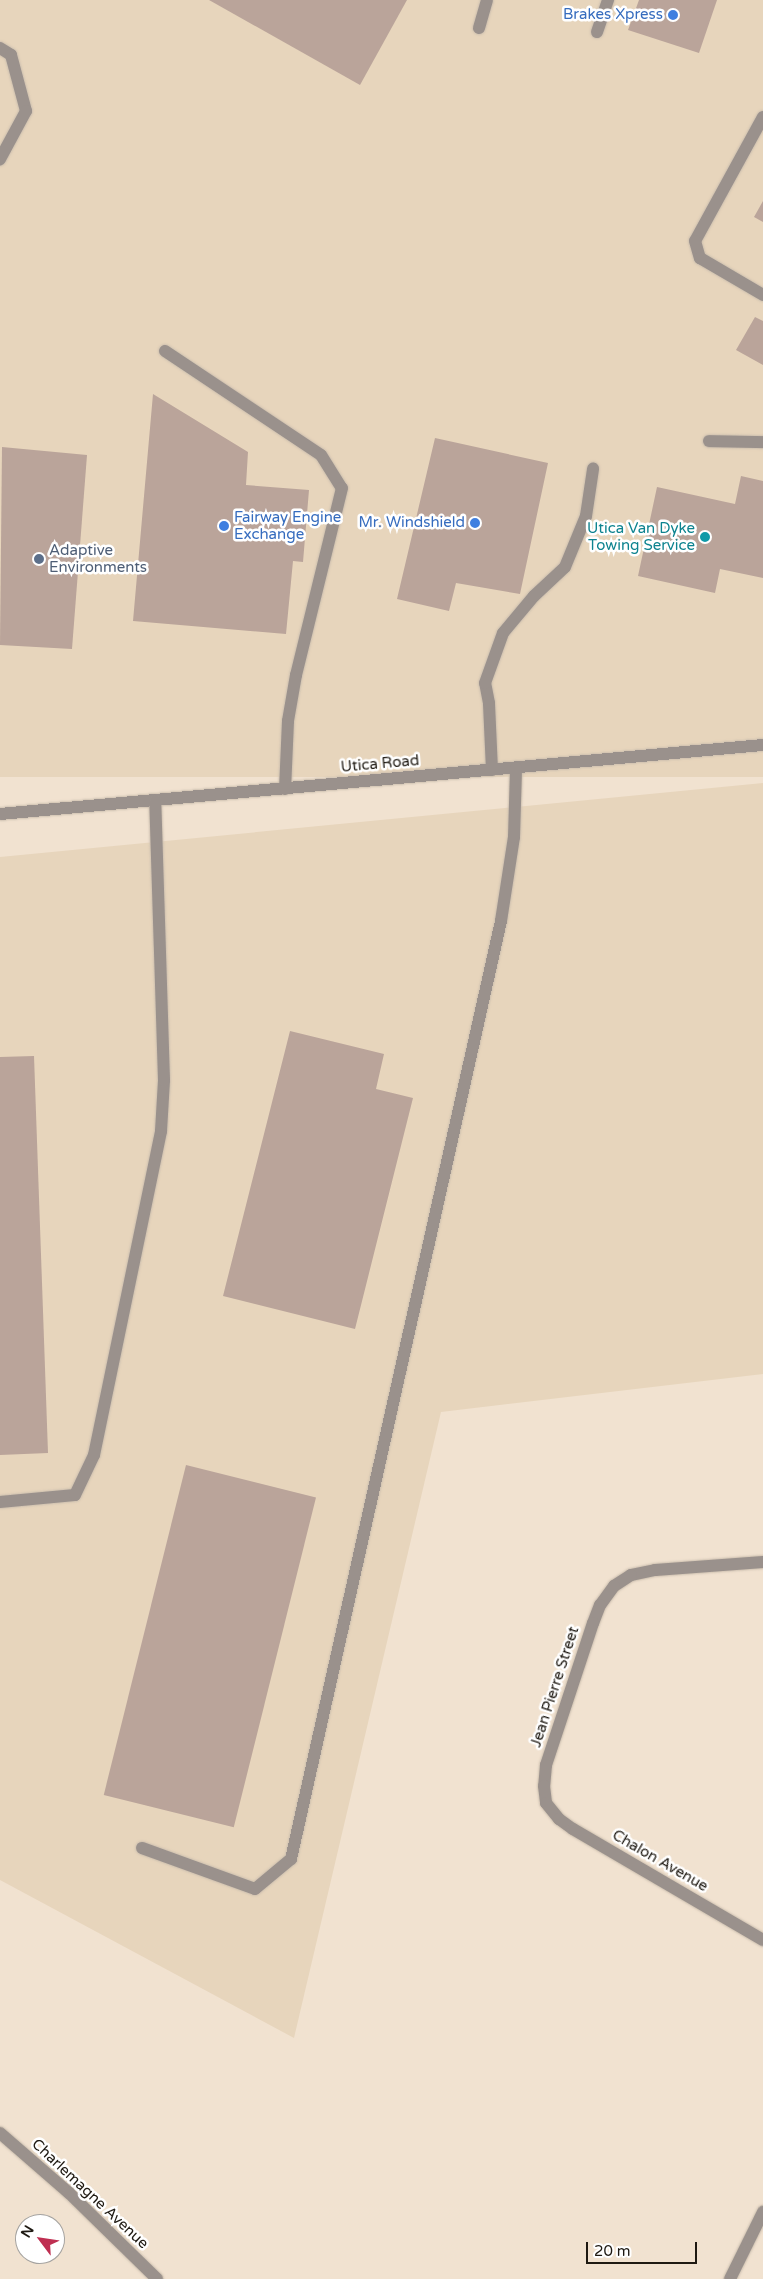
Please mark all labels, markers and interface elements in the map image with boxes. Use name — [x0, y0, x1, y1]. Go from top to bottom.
place label: Brakes Xpress — [563, 6, 663, 24]
marker: Brakes Xpress — [667, 9, 679, 21]
place label: Fairway Engine Exchange — [234, 508, 341, 543]
place label: Mr. Windshield — [358, 514, 465, 532]
marker: Mr. Windshield — [469, 517, 481, 529]
place label: Utica Van Dyke Towing Service — [587, 519, 695, 554]
marker: Fairway Engine Exchange — [218, 520, 230, 532]
marker: Utica Van Dyke Towing Service — [699, 531, 711, 543]
place label: Adaptive Environments — [49, 541, 147, 576]
marker: Adaptive Environments — [33, 553, 45, 565]
street label: Utica Road — [340, 752, 420, 776]
street label: Jean Pierre Street — [527, 1624, 583, 1750]
street label: Chalon Avenue — [609, 1826, 711, 1896]
street label: Charlemagne Avenue — [28, 2135, 152, 2253]
north arrow — [15, 2214, 65, 2264]
text: N — [17, 2222, 38, 2241]
scale bar — [588, 2232, 699, 2264]
text: 20 m — [594, 2242, 631, 2260]

